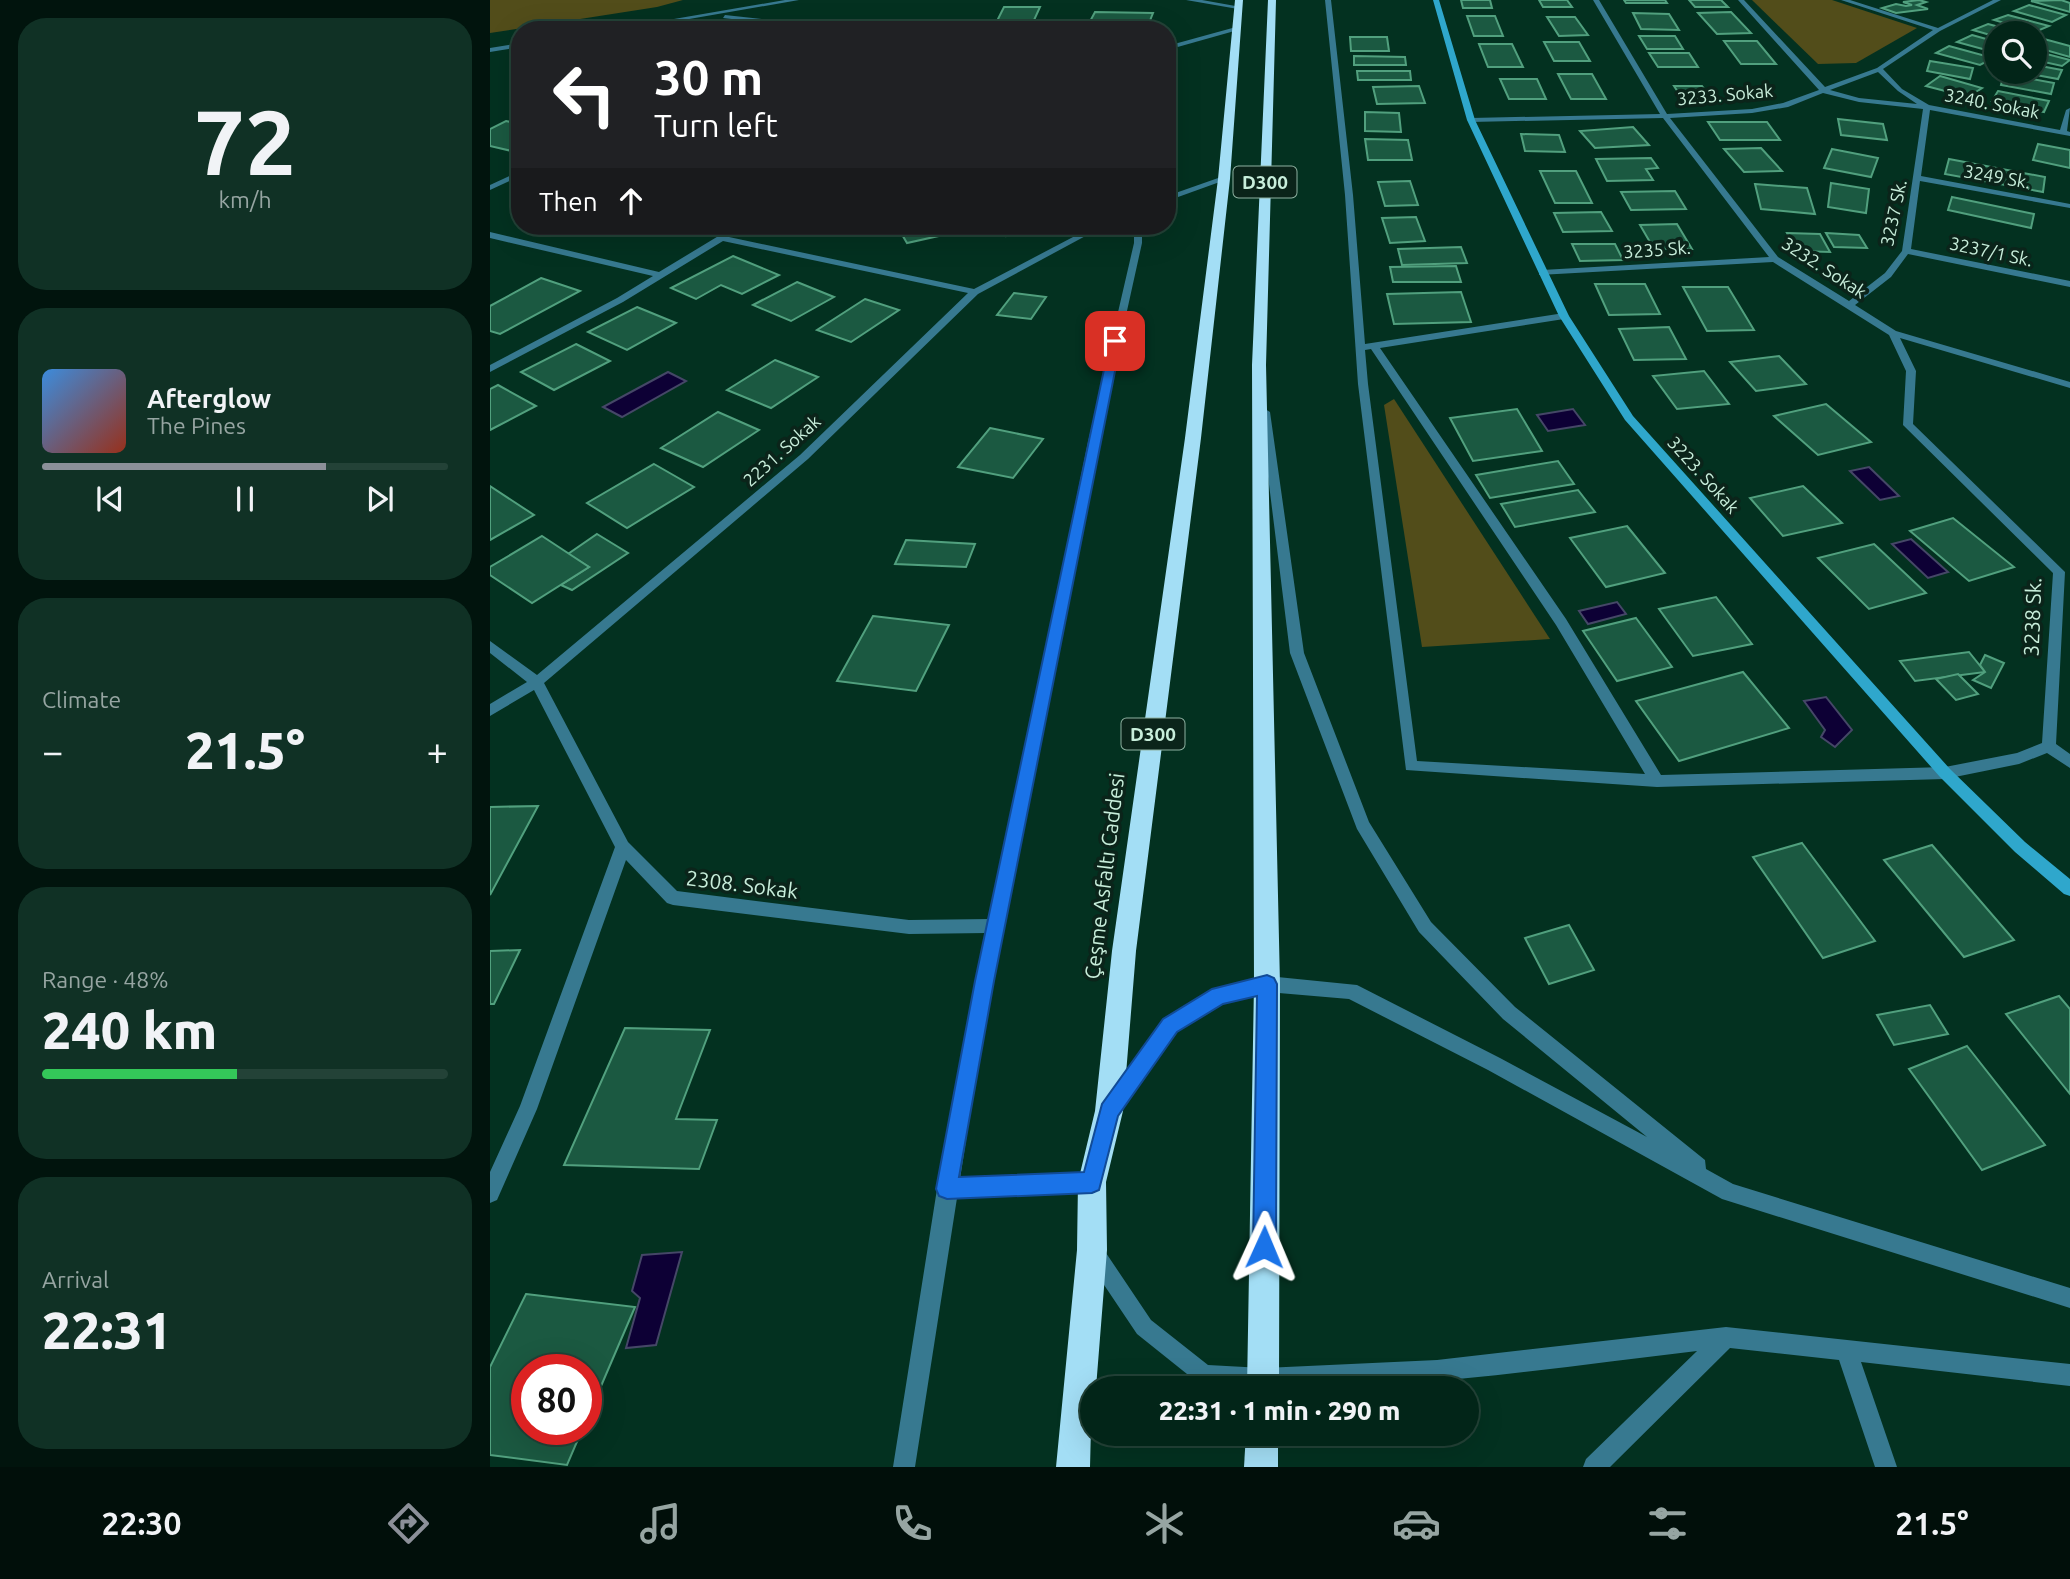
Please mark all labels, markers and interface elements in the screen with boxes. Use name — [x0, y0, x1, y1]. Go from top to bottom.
map controls — [1984, 21, 2047, 84]
button: search — [1984, 21, 2047, 84]
icon: left — [539, 49, 630, 140]
text: 30 m — [654, 49, 763, 104]
street label: 3233. Sokak — [1676, 80, 1774, 108]
street label: 3240. Sokak — [1943, 84, 2041, 122]
text: 72 — [194, 90, 296, 192]
text: Turn left — [654, 107, 778, 143]
street label: 3249 Sk. — [1962, 160, 2032, 192]
road number: D300 — [1234, 166, 1296, 198]
street label: 3237 Sk. — [1876, 178, 1910, 248]
icon: ahead — [612, 182, 650, 220]
text: km/h — [218, 187, 272, 212]
text: Then — [539, 187, 598, 216]
street label: 3232. Sokak — [1779, 232, 1870, 302]
street label: 3237/1 Sk. — [1948, 232, 2035, 270]
street label: 3235 Sk. — [1622, 237, 1691, 261]
pin — [1085, 311, 1145, 371]
icon: arrive — [1096, 322, 1134, 360]
text: Afterglow — [147, 384, 271, 413]
street label: 2231. Sokak — [739, 411, 824, 490]
text: The Pines — [147, 413, 246, 438]
street label: 3223. Sokak — [1664, 432, 1743, 517]
icon: previous — [91, 480, 129, 518]
icon: pause — [226, 480, 264, 518]
icon: next — [361, 480, 399, 518]
street label: 3238 Sk. — [2019, 577, 2045, 657]
text: Climate — [42, 687, 121, 712]
road number: D300 — [1122, 719, 1184, 750]
text: 21.5° — [185, 721, 305, 779]
text: − — [42, 730, 63, 772]
text: + — [427, 730, 448, 772]
street label: Çeşme Asfaltı Caddesi — [1079, 771, 1129, 980]
street label: 2308. Sokak — [685, 865, 800, 903]
text: Range · 48% — [42, 967, 169, 992]
text: 240 km — [42, 1001, 217, 1059]
position arrow — [1227, 1210, 1301, 1284]
text: Arrival — [42, 1267, 109, 1292]
text: 22:31 — [42, 1301, 172, 1359]
speed limit sign: 80 — [511, 1354, 602, 1445]
text: 22:31 · 1 min · 290 m — [1159, 1396, 1400, 1425]
icon: directions — [384, 1499, 433, 1548]
icon: music — [636, 1499, 685, 1548]
icon: phone — [888, 1499, 937, 1548]
icon: climate — [1140, 1499, 1189, 1548]
icon: car — [1392, 1499, 1441, 1548]
icon: filters — [1643, 1499, 1692, 1548]
text: 22:30 — [101, 1505, 181, 1541]
text: 21.5° — [1895, 1505, 1968, 1541]

